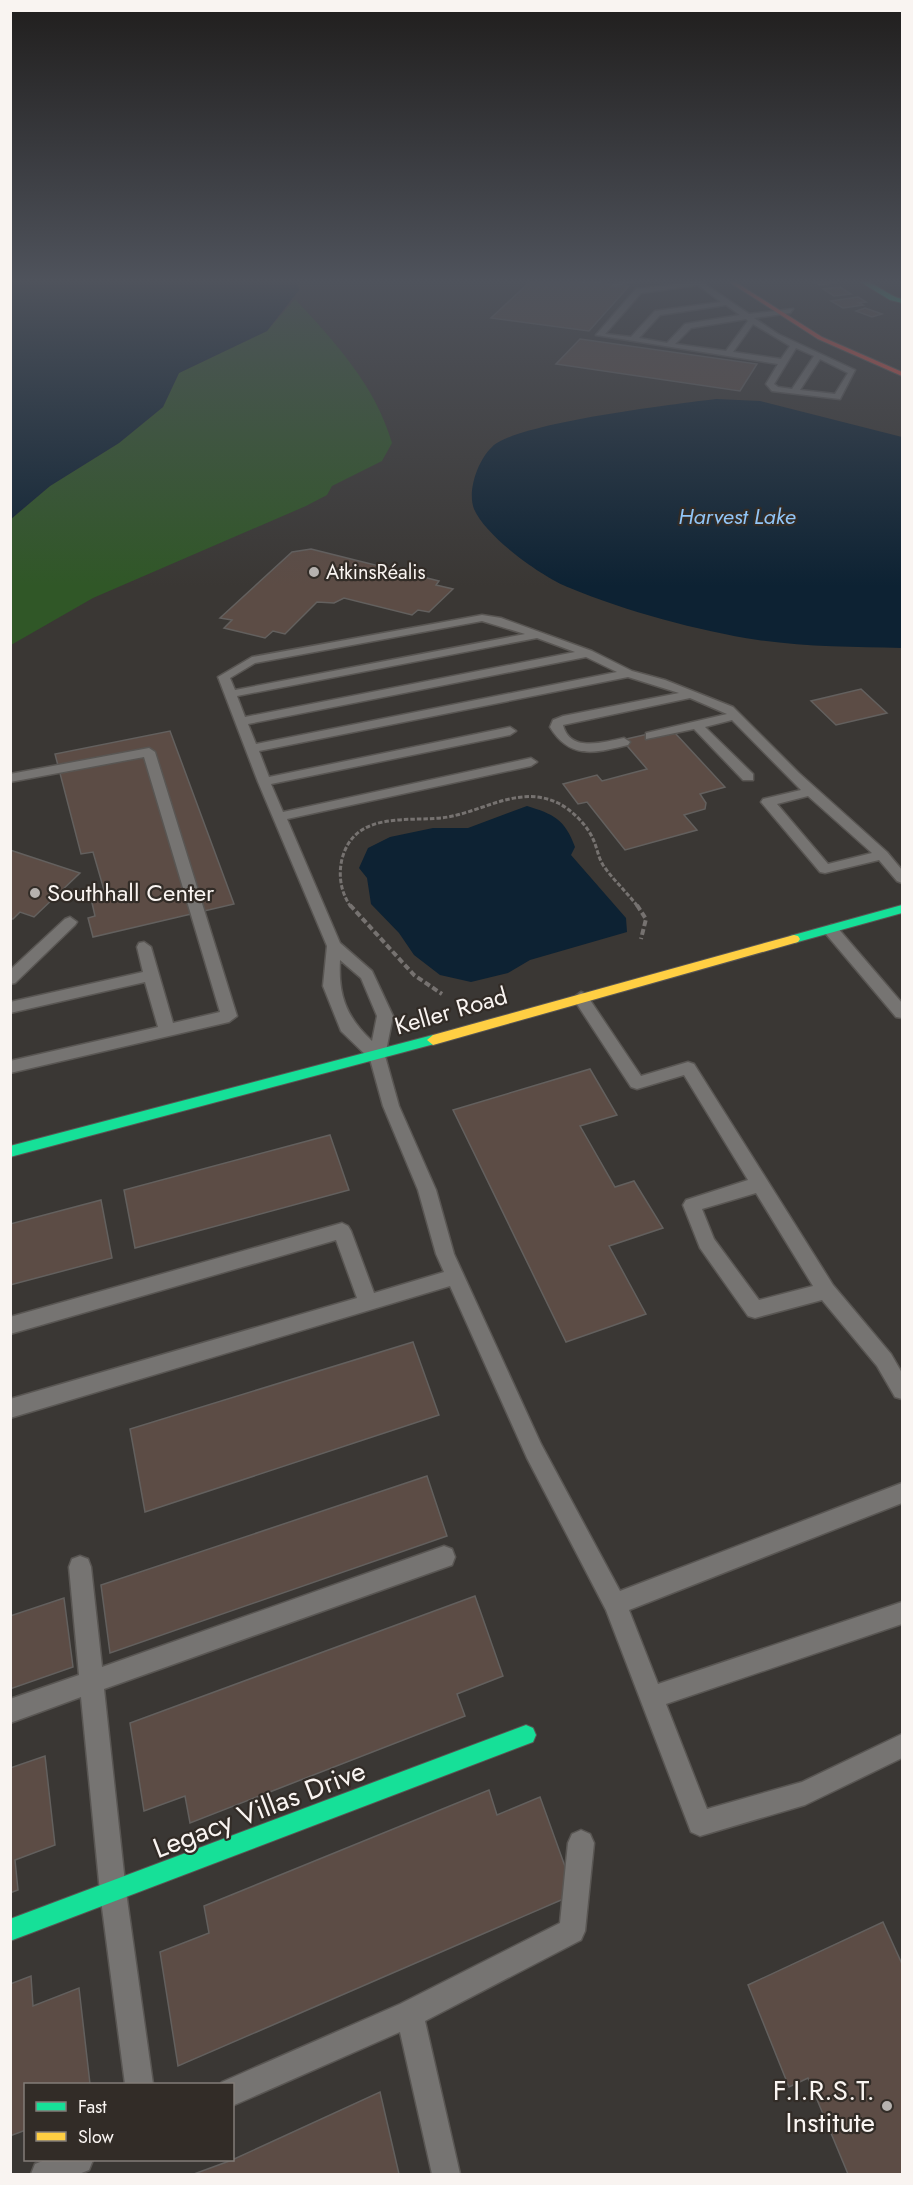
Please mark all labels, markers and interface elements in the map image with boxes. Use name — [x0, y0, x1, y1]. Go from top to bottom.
water label: Harvest Lake — [678, 500, 796, 532]
place label: AtkinsRéalis — [326, 558, 426, 587]
marker: AtkinsRéalis — [307, 565, 321, 579]
place label: Southhall Center — [47, 875, 215, 910]
marker: Southhall Center — [28, 886, 42, 900]
street label: Keller Road — [390, 978, 511, 1043]
street label: Legacy Villas Drive — [147, 1750, 371, 1869]
place label: F.I.R.S.T. Institute — [773, 2070, 875, 2143]
legend — [24, 2083, 234, 2161]
text: Fast — [78, 2094, 107, 2120]
marker: F.I.R.S.T. Institute — [880, 2099, 894, 2113]
text: Slow — [78, 2124, 115, 2150]

